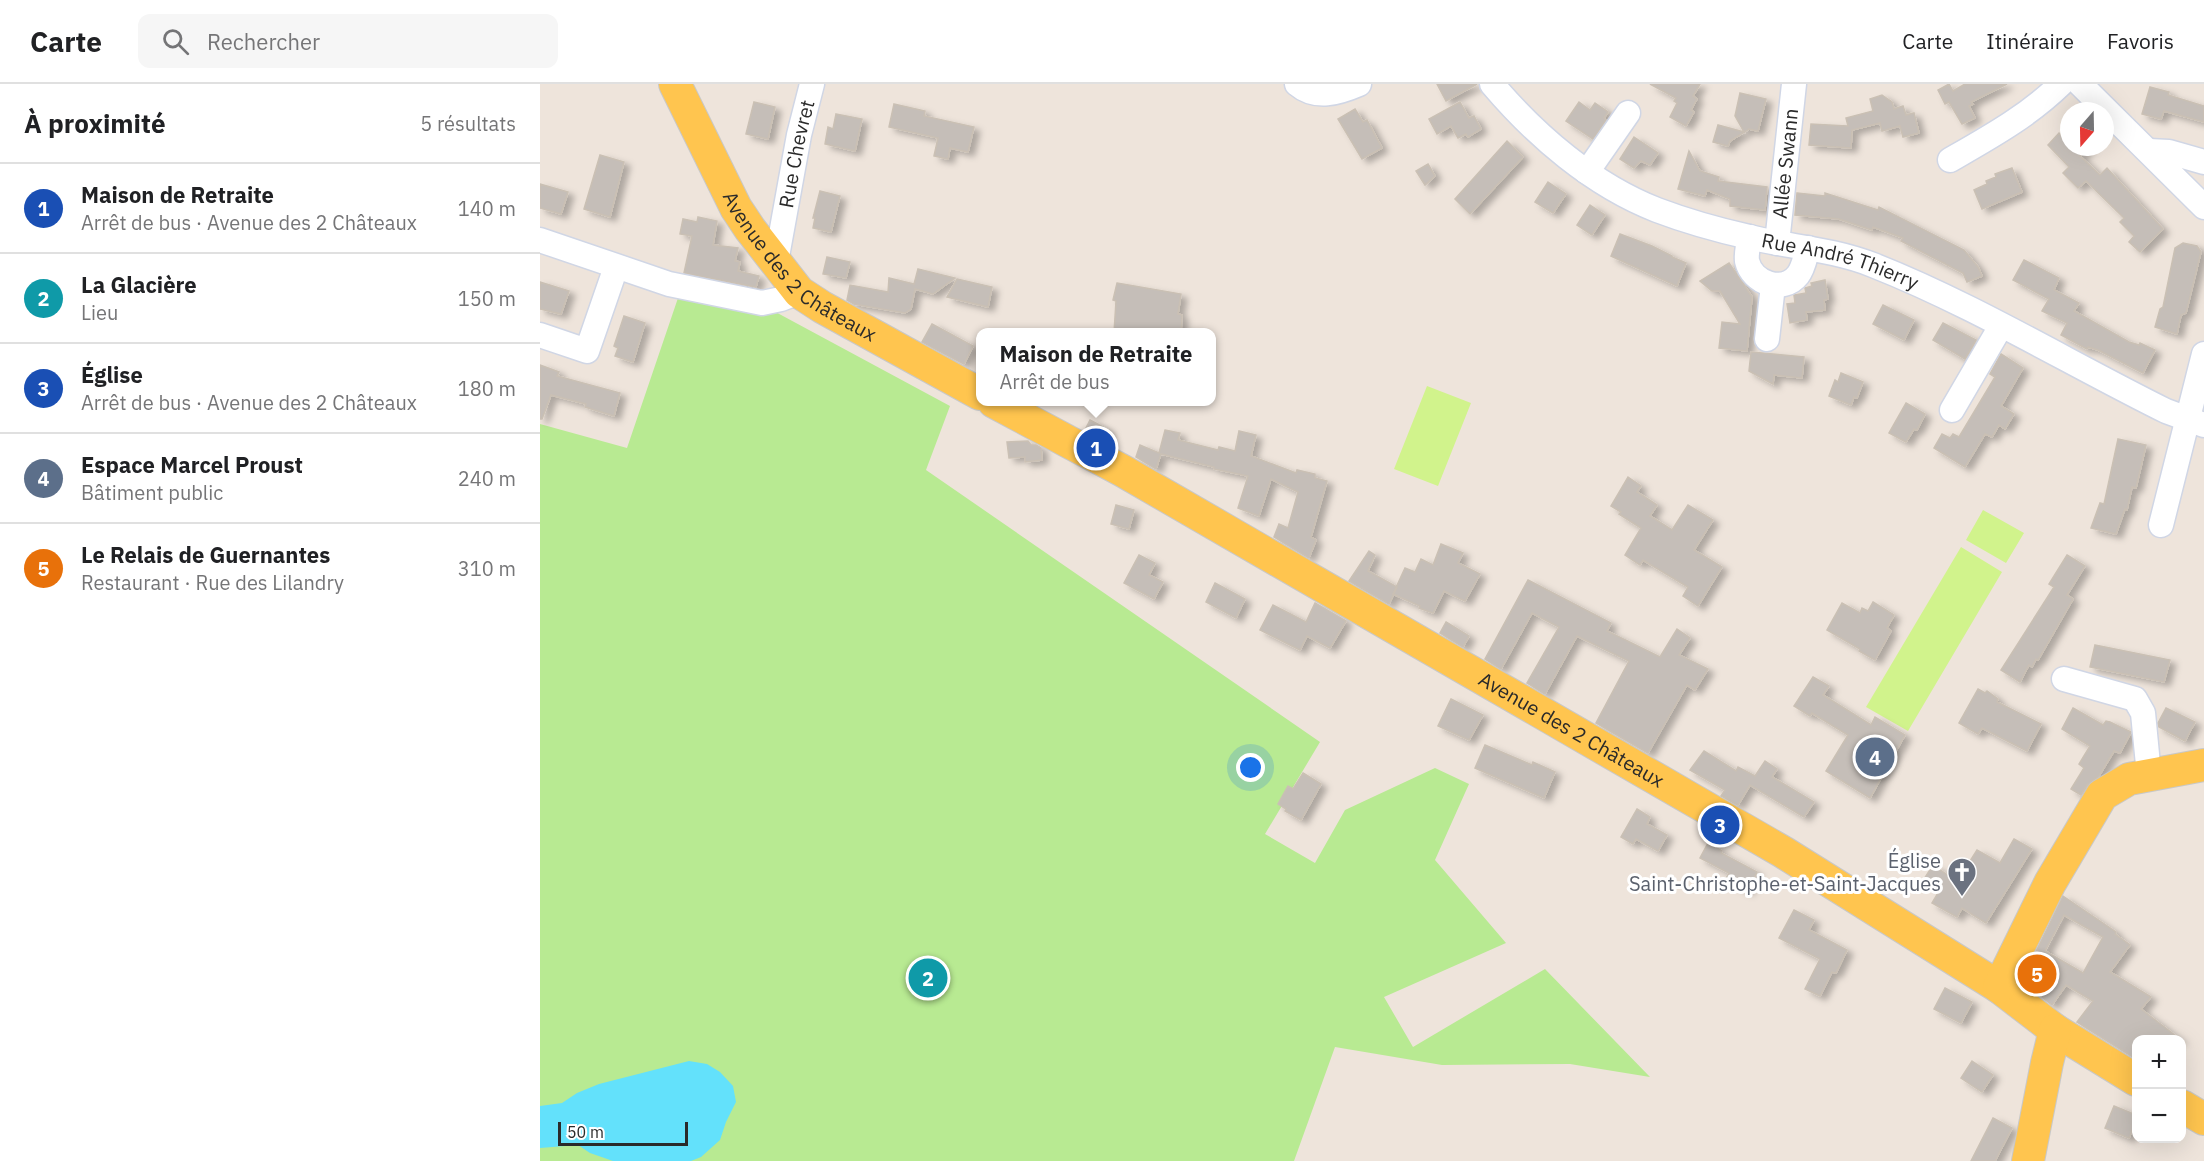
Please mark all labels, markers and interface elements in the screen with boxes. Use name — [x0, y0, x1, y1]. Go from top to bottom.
search box — [138, 14, 558, 68]
text: Carte — [30, 23, 102, 60]
icon: search — [159, 25, 192, 58]
text: Rechercher — [207, 27, 320, 56]
text: Carte — [1902, 27, 1953, 55]
text: Itinéraire — [1986, 27, 2074, 55]
text: Favoris — [2107, 27, 2174, 55]
street label: Rue Chevret — [772, 97, 820, 210]
north arrow — [2060, 102, 2114, 156]
text: À proximité — [24, 106, 166, 140]
street label: Allée Swann — [1766, 107, 1804, 220]
text: 5 résultats — [420, 110, 516, 137]
text: Maison de Retraite — [81, 180, 274, 209]
street label: Avenue des 2 Châteaux — [717, 186, 882, 347]
text: 1 — [38, 195, 50, 222]
text: 140 m — [458, 195, 516, 222]
text: Arrêt de bus · Avenue des 2 Châteaux — [81, 209, 417, 236]
street label: Rue André Thierry — [1759, 226, 1923, 296]
text: La Glacière — [81, 270, 197, 299]
text: 2 — [38, 285, 50, 312]
text: 150 m — [458, 285, 516, 312]
text: Lieu — [81, 299, 118, 326]
popup — [976, 328, 1216, 406]
text: Maison de Retraite — [1000, 339, 1192, 368]
text: Église — [81, 360, 143, 389]
text: Arrêt de bus — [1000, 368, 1110, 395]
text: 3 — [38, 375, 50, 402]
text: 180 m — [458, 375, 516, 402]
text: Arrêt de bus · Avenue des 2 Châteaux — [81, 389, 417, 416]
pin: 1 — [1076, 426, 1116, 470]
text: Espace Marcel Proust — [81, 450, 303, 479]
text: 4 — [38, 465, 50, 492]
text: 240 m — [458, 465, 516, 492]
text: Bâtiment public — [81, 479, 223, 506]
text: Le Relais de Guernantes — [81, 540, 330, 569]
text: 5 — [38, 555, 50, 582]
text: 310 m — [458, 555, 516, 582]
text: Restaurant · Rue des Lilandry — [81, 569, 344, 596]
street label: Avenue des 2 Châteaux — [1474, 665, 1669, 794]
pin: 4 — [1856, 734, 1894, 780]
your location — [1236, 753, 1265, 782]
pin: 3 — [1700, 802, 1740, 848]
place label: Église Saint-Christophe-et-Saint-Jacques — [1629, 847, 1941, 897]
church icon: Église Saint-Christophe-et-Saint-Jacques — [1946, 856, 1978, 898]
pin: 5 — [2018, 952, 2056, 996]
pin: 2 — [908, 956, 948, 1000]
map controls — [2132, 1035, 2186, 1143]
button: + — [2132, 1035, 2186, 1089]
button: − — [2132, 1089, 2186, 1143]
scale bar — [558, 1119, 688, 1146]
text: 50 m — [567, 1122, 604, 1142]

